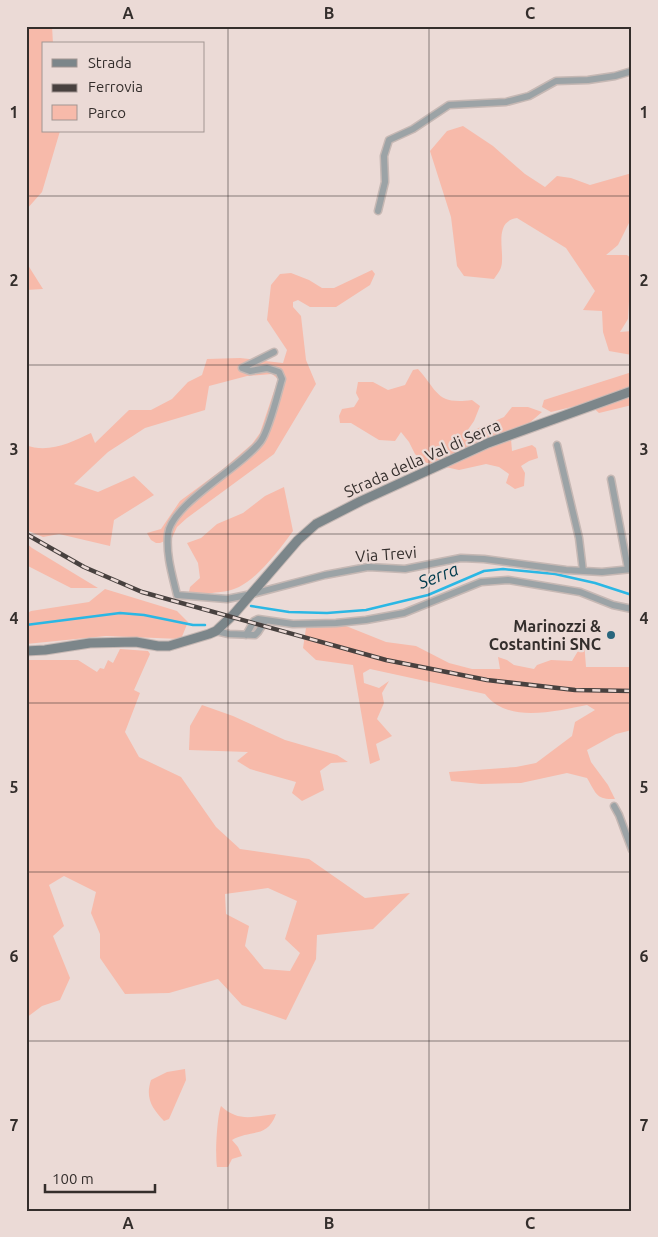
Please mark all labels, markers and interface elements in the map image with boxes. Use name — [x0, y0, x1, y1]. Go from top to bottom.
text: A — [122, 4, 134, 22]
text: B — [324, 4, 334, 22]
text: C — [525, 4, 535, 22]
legend — [42, 42, 205, 132]
text: Strada — [88, 54, 132, 71]
text: Ferrovia — [88, 78, 143, 95]
text: 1 — [9, 103, 19, 121]
text: 1 — [639, 103, 649, 121]
text: Parco — [88, 104, 126, 121]
text: 2 — [9, 271, 19, 289]
text: 2 — [639, 271, 649, 289]
street label: Strada della Val di Serra — [341, 415, 503, 501]
text: 3 — [9, 440, 19, 458]
text: 3 — [639, 440, 649, 458]
street label: Via Trevi — [355, 543, 417, 565]
water label: Serra — [414, 558, 461, 592]
text: 4 — [9, 609, 19, 627]
text: 4 — [639, 609, 649, 627]
place label: Marinozzi & Costantini SNC — [489, 617, 601, 653]
marker: Marinozzi & Costantini SNC — [605, 629, 617, 641]
text: 5 — [9, 778, 19, 796]
text: 5 — [639, 778, 649, 796]
text: 6 — [9, 947, 19, 965]
text: 6 — [639, 947, 649, 965]
text: 7 — [9, 1116, 19, 1134]
text: 7 — [639, 1116, 649, 1134]
scale bar — [45, 1162, 155, 1194]
text: 100 m — [52, 1170, 94, 1187]
text: A — [122, 1214, 134, 1232]
text: B — [324, 1214, 334, 1232]
text: C — [525, 1214, 535, 1232]

